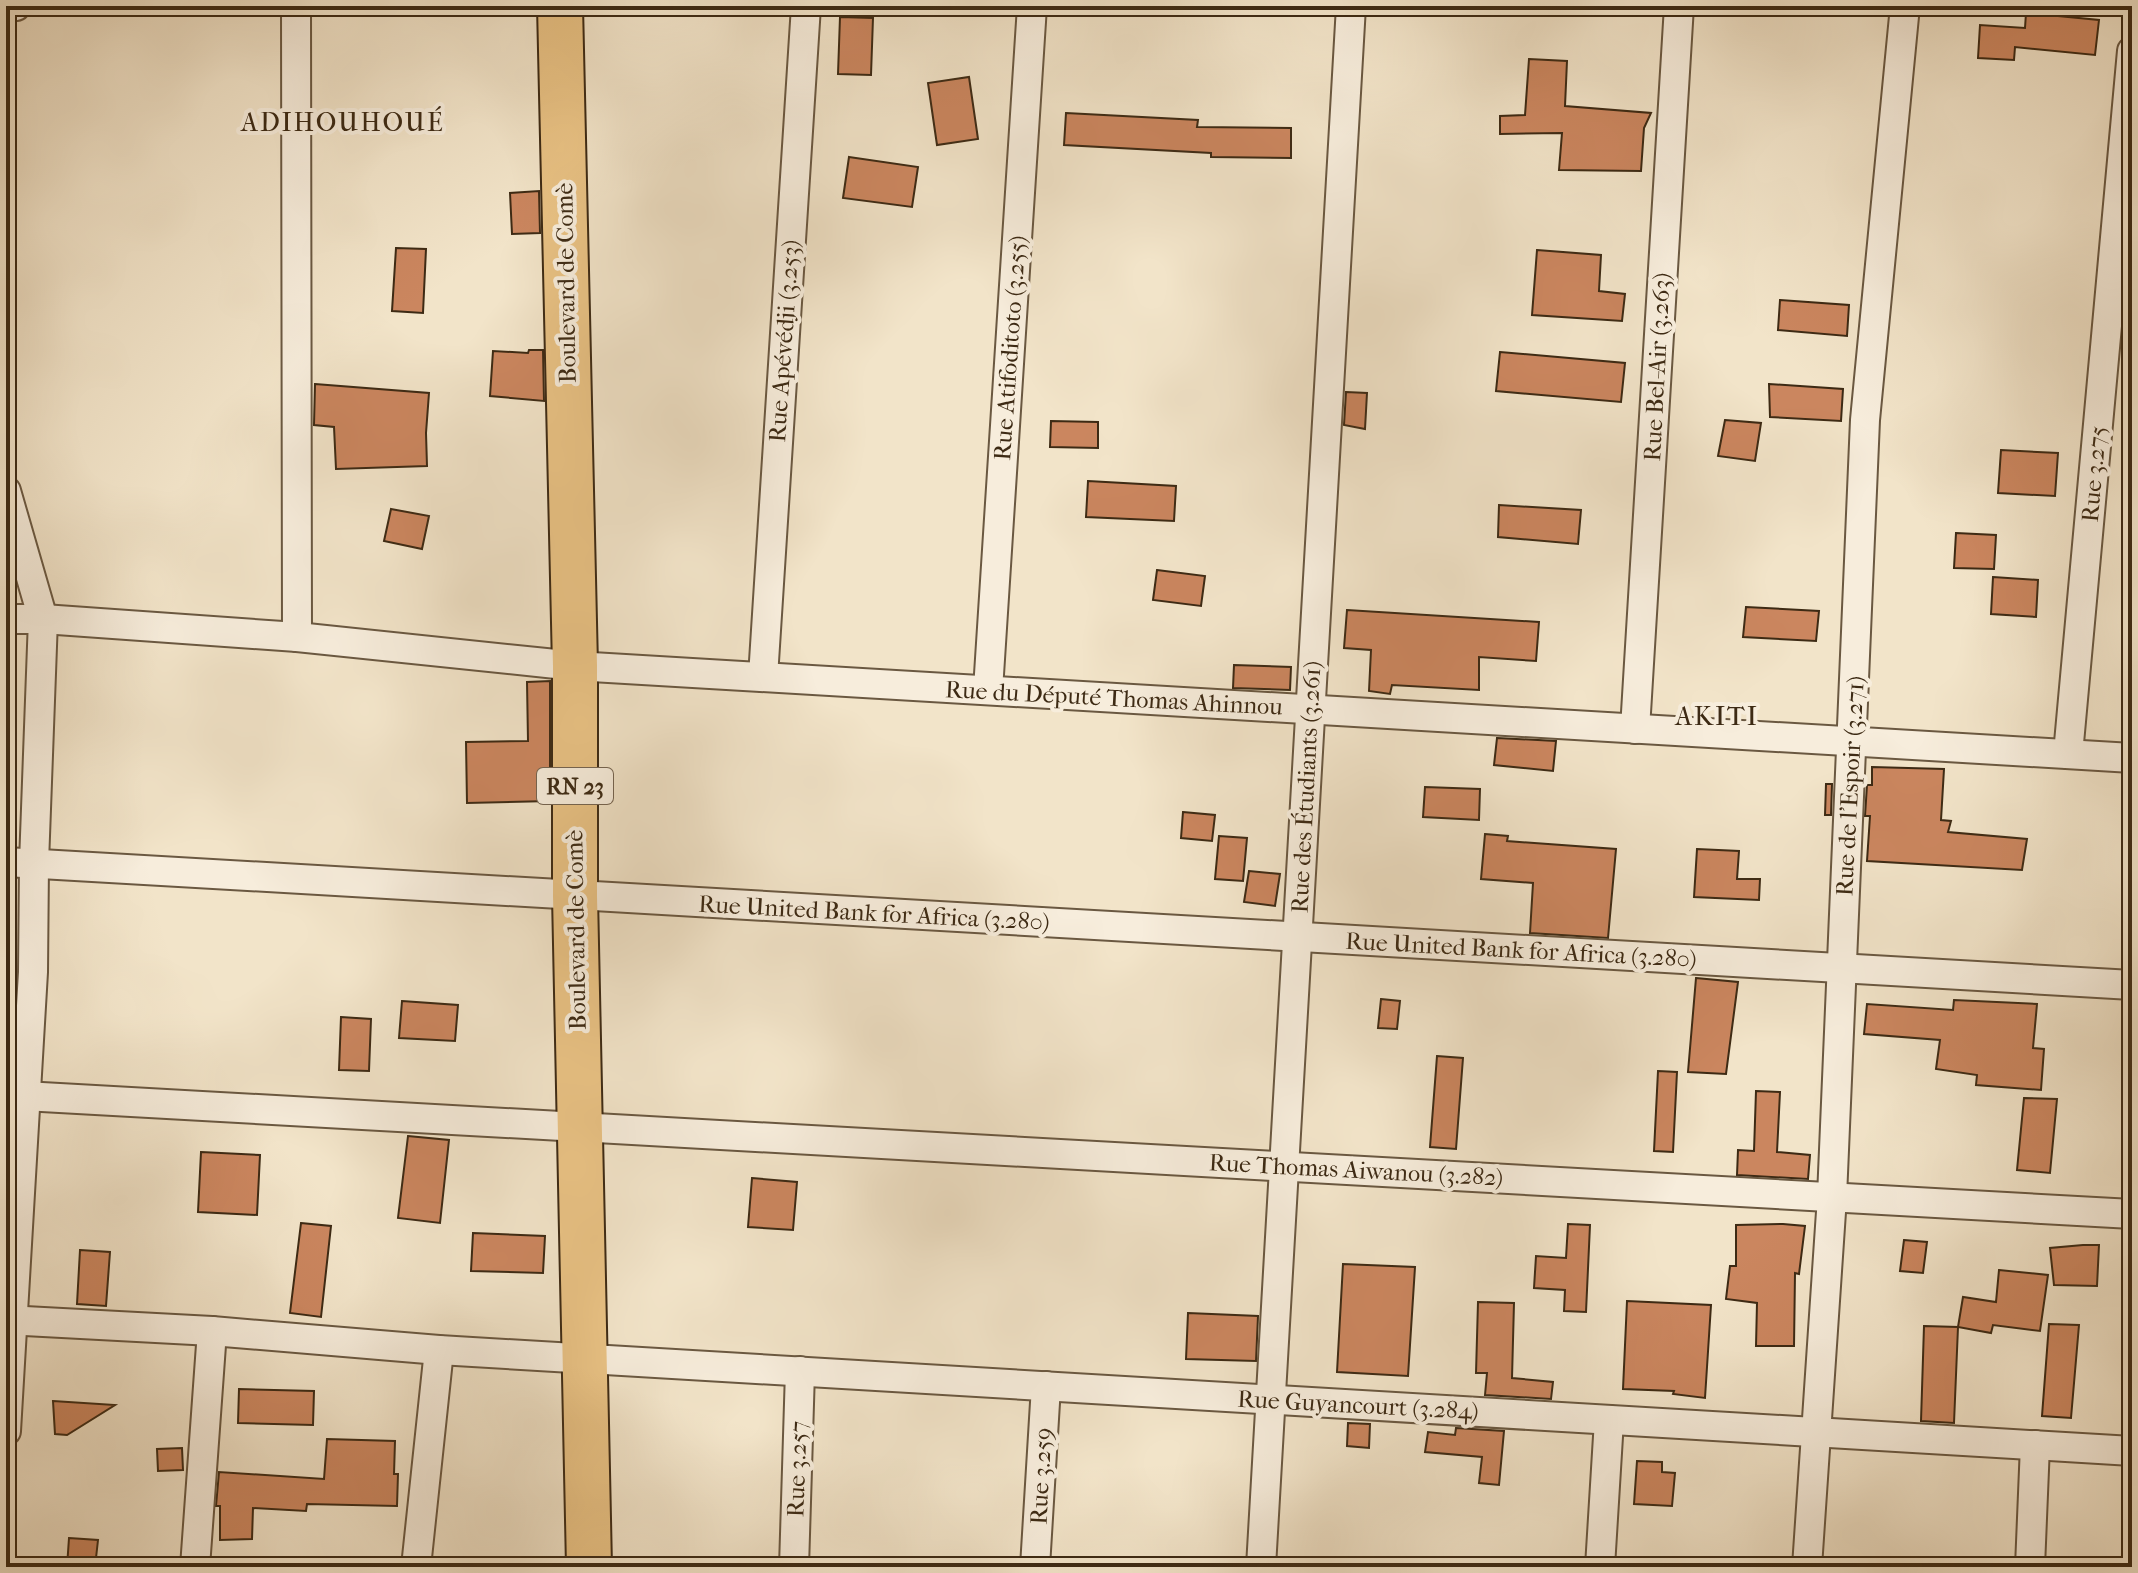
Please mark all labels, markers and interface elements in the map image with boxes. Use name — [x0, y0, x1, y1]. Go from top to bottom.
district label: ADIHOUHOUÉ — [240, 106, 445, 138]
street label: Boulevard de Comè — [550, 183, 582, 383]
street label: Rue Atifoditoto (3.255) — [988, 235, 1032, 461]
street label: Rue Apévédji (3.253) — [763, 239, 805, 443]
street label: Rue Bel-Air (3.263) — [1638, 272, 1676, 462]
street label: Rue 3.275 — [2076, 425, 2112, 523]
street label: Rue des Étudiants (3.261) — [1284, 660, 1327, 914]
street label: Rue du Député Thomas Ahinnou — [945, 675, 1284, 721]
street label: Rue de l'Espoir (3.271) — [1830, 675, 1870, 897]
district label: AKITI — [1674, 701, 1759, 732]
road number: RN 23 — [537, 768, 613, 804]
street label: Boulevard de Comè — [560, 830, 592, 1030]
street label: Rue United Bank for Africa (3.280) — [698, 890, 1050, 936]
street label: Rue United Bank for Africa (3.280) — [1345, 927, 1697, 973]
street label: Rue Thomas Aiwanou (3.282) — [1208, 1148, 1504, 1192]
street label: Rue Guyancourt (3.284) — [1237, 1385, 1479, 1425]
street label: Rue 3.257 — [781, 1420, 813, 1518]
street label: Rue 3.259 — [1024, 1427, 1058, 1525]

